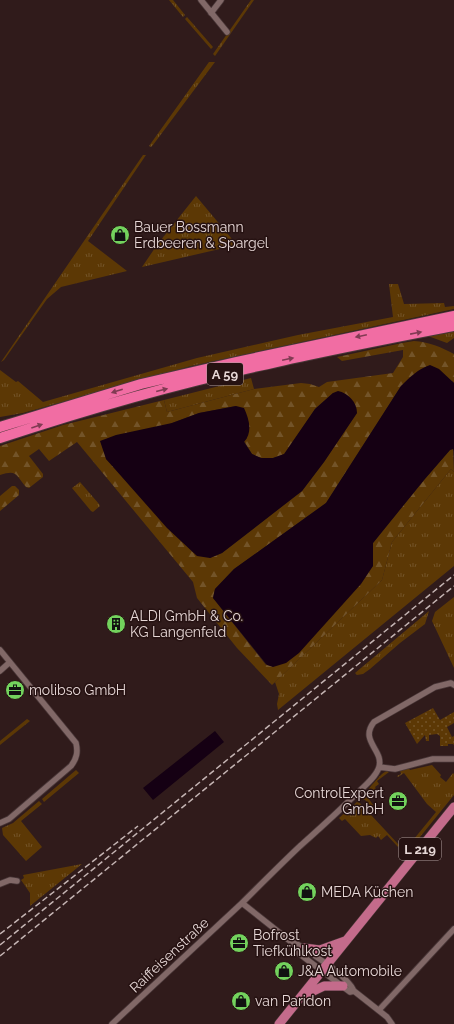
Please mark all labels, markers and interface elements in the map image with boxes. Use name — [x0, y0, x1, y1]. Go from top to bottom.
place label: Bauer Bossmann Erdbeeren & Spargel — [134, 219, 269, 251]
shop icon: Bauer Bossmann Erdbeeren & Spargel — [109, 224, 131, 246]
one-way arrow — [409, 330, 422, 336]
one-way arrow — [355, 333, 367, 339]
one-way arrow — [282, 356, 294, 362]
road number: A 59 — [207, 363, 243, 385]
one-way arrow — [156, 387, 168, 393]
one-way arrow — [111, 388, 123, 394]
one-way arrow — [31, 423, 43, 429]
place label: ALDI GmbH & Co. KG Langenfeld — [130, 608, 243, 640]
building icon: ALDI GmbH & Co. KG Langenfeld — [105, 613, 127, 635]
office icon: molibso GmbH — [4, 679, 26, 701]
place label: molibso GmbH — [29, 682, 126, 698]
place label: ControlExpert GmbH — [294, 785, 384, 817]
office icon: ControlExpert GmbH — [387, 790, 409, 812]
road number: L 219 — [399, 838, 441, 860]
shop icon: MEDA Küchen — [296, 881, 318, 903]
place label: MEDA Küchen — [321, 884, 413, 900]
street label: Raiffeisenstraße — [126, 914, 212, 996]
place label: Bofrost Tiefkühlkost — [253, 927, 332, 959]
office icon: Bofrost Tiefkühlkost — [228, 932, 250, 954]
shop icon: J&A Automobile — [273, 960, 295, 982]
place label: J&A Automobile — [298, 963, 402, 979]
shop icon: van Paridon — [230, 990, 252, 1012]
place label: van Paridon — [255, 993, 331, 1009]

